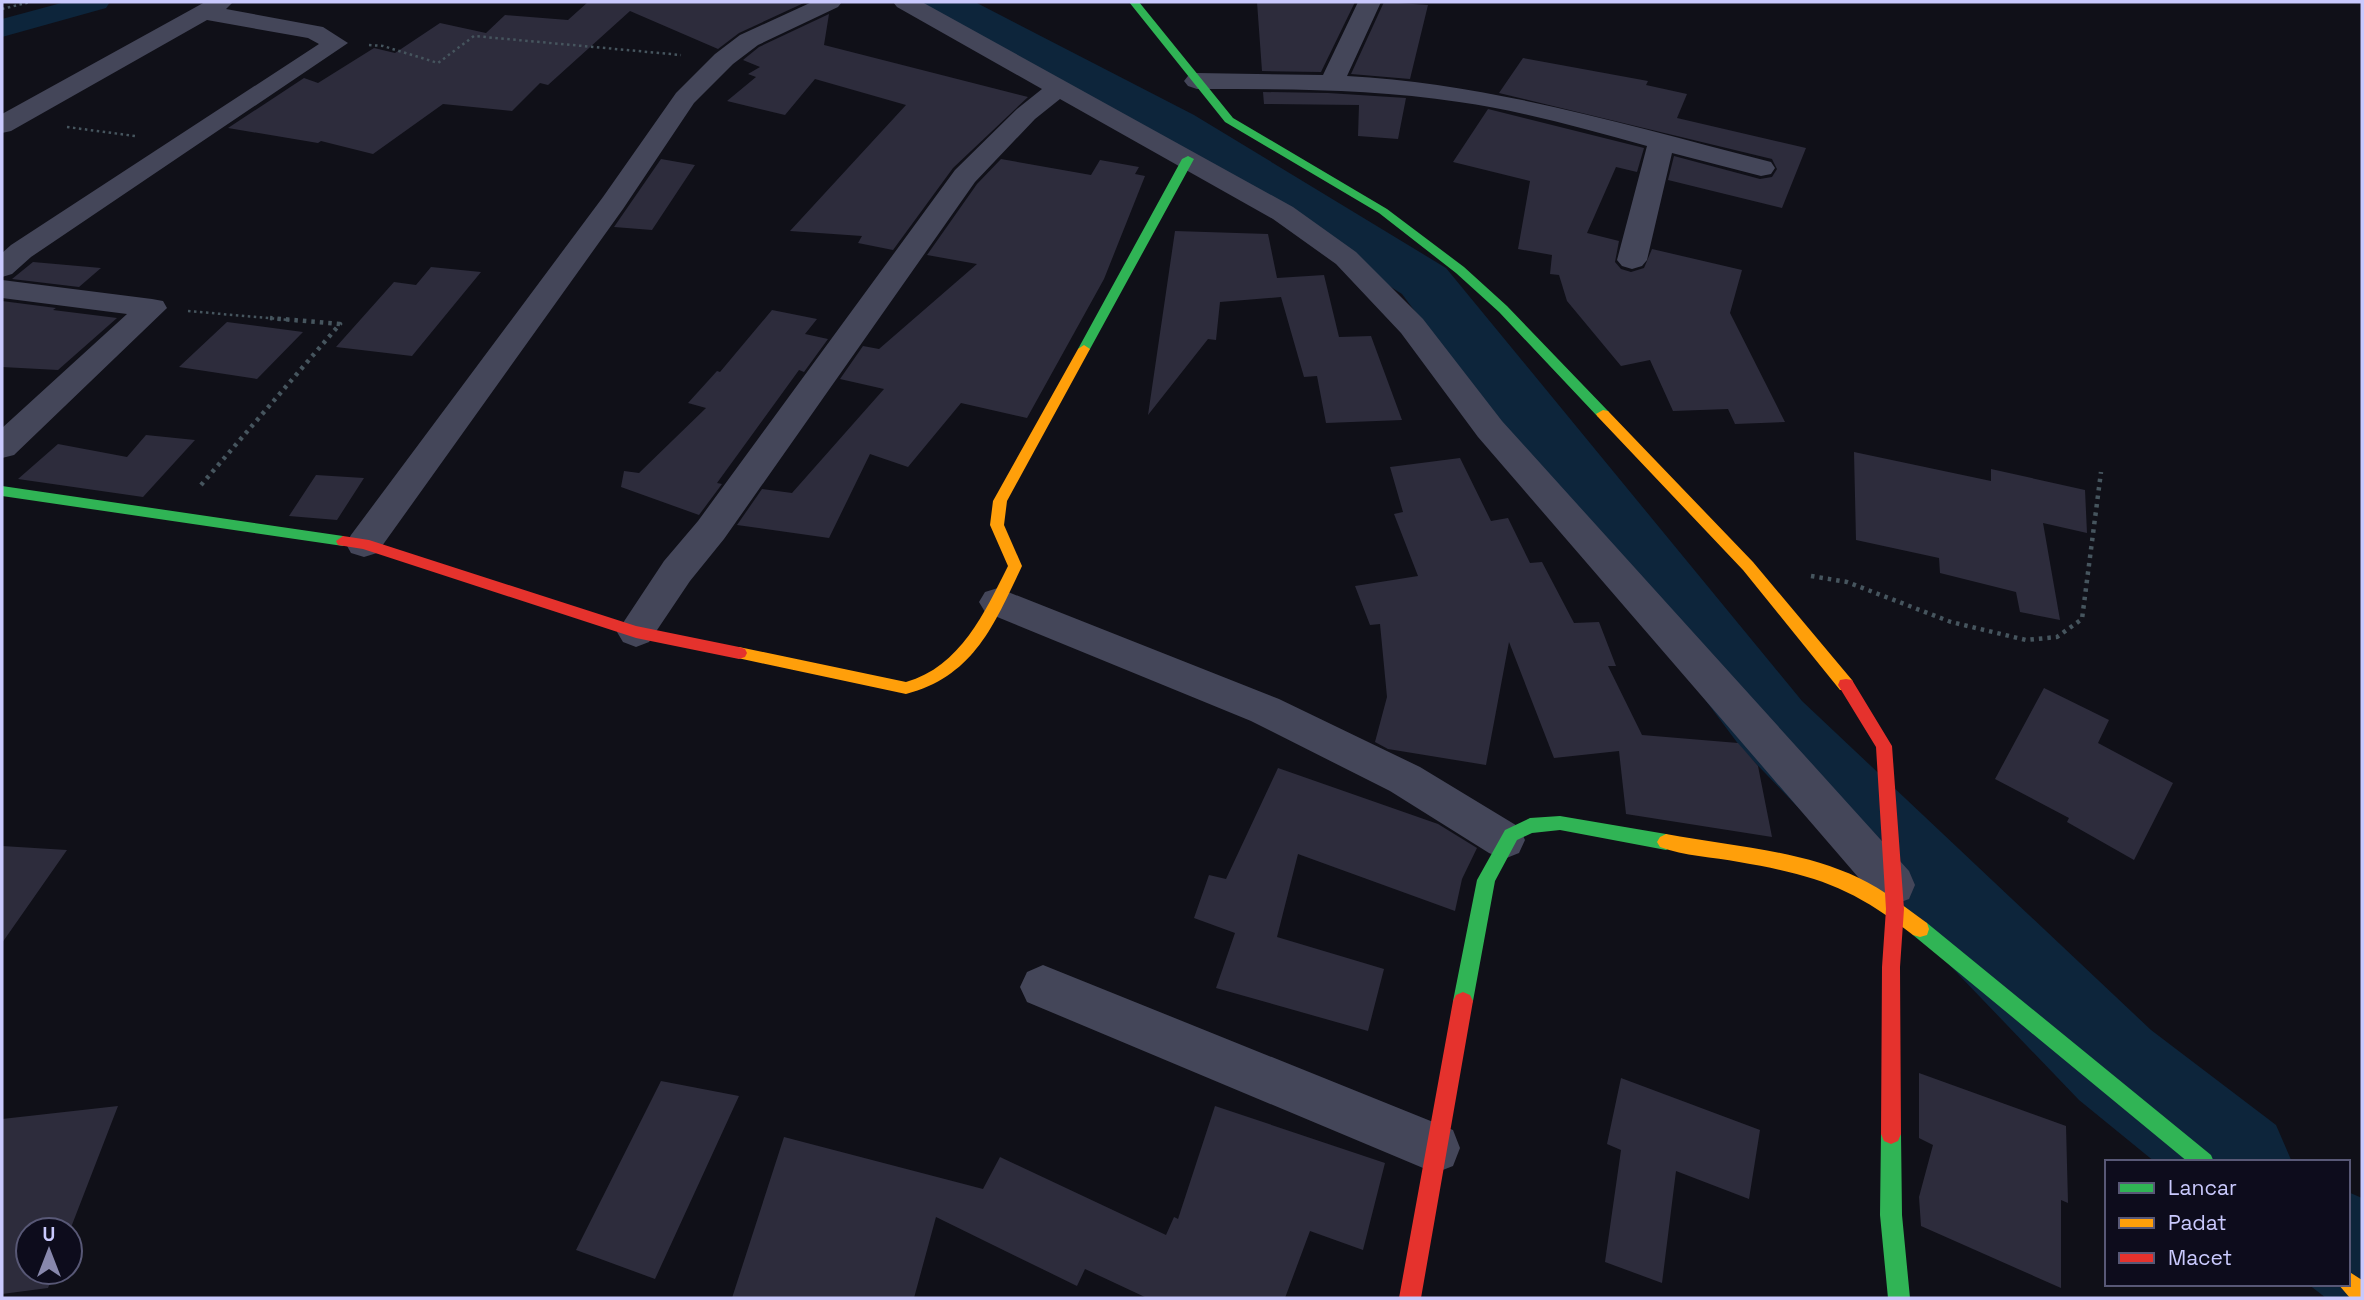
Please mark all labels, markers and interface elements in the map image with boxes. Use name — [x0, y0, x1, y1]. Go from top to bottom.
legend — [2105, 1160, 2350, 1286]
text: Lancar — [2168, 1174, 2237, 1201]
text: Padat — [2168, 1209, 2227, 1236]
north arrow — [14, 1216, 84, 1286]
text: U — [43, 1222, 55, 1247]
text: Macet — [2168, 1244, 2232, 1271]

